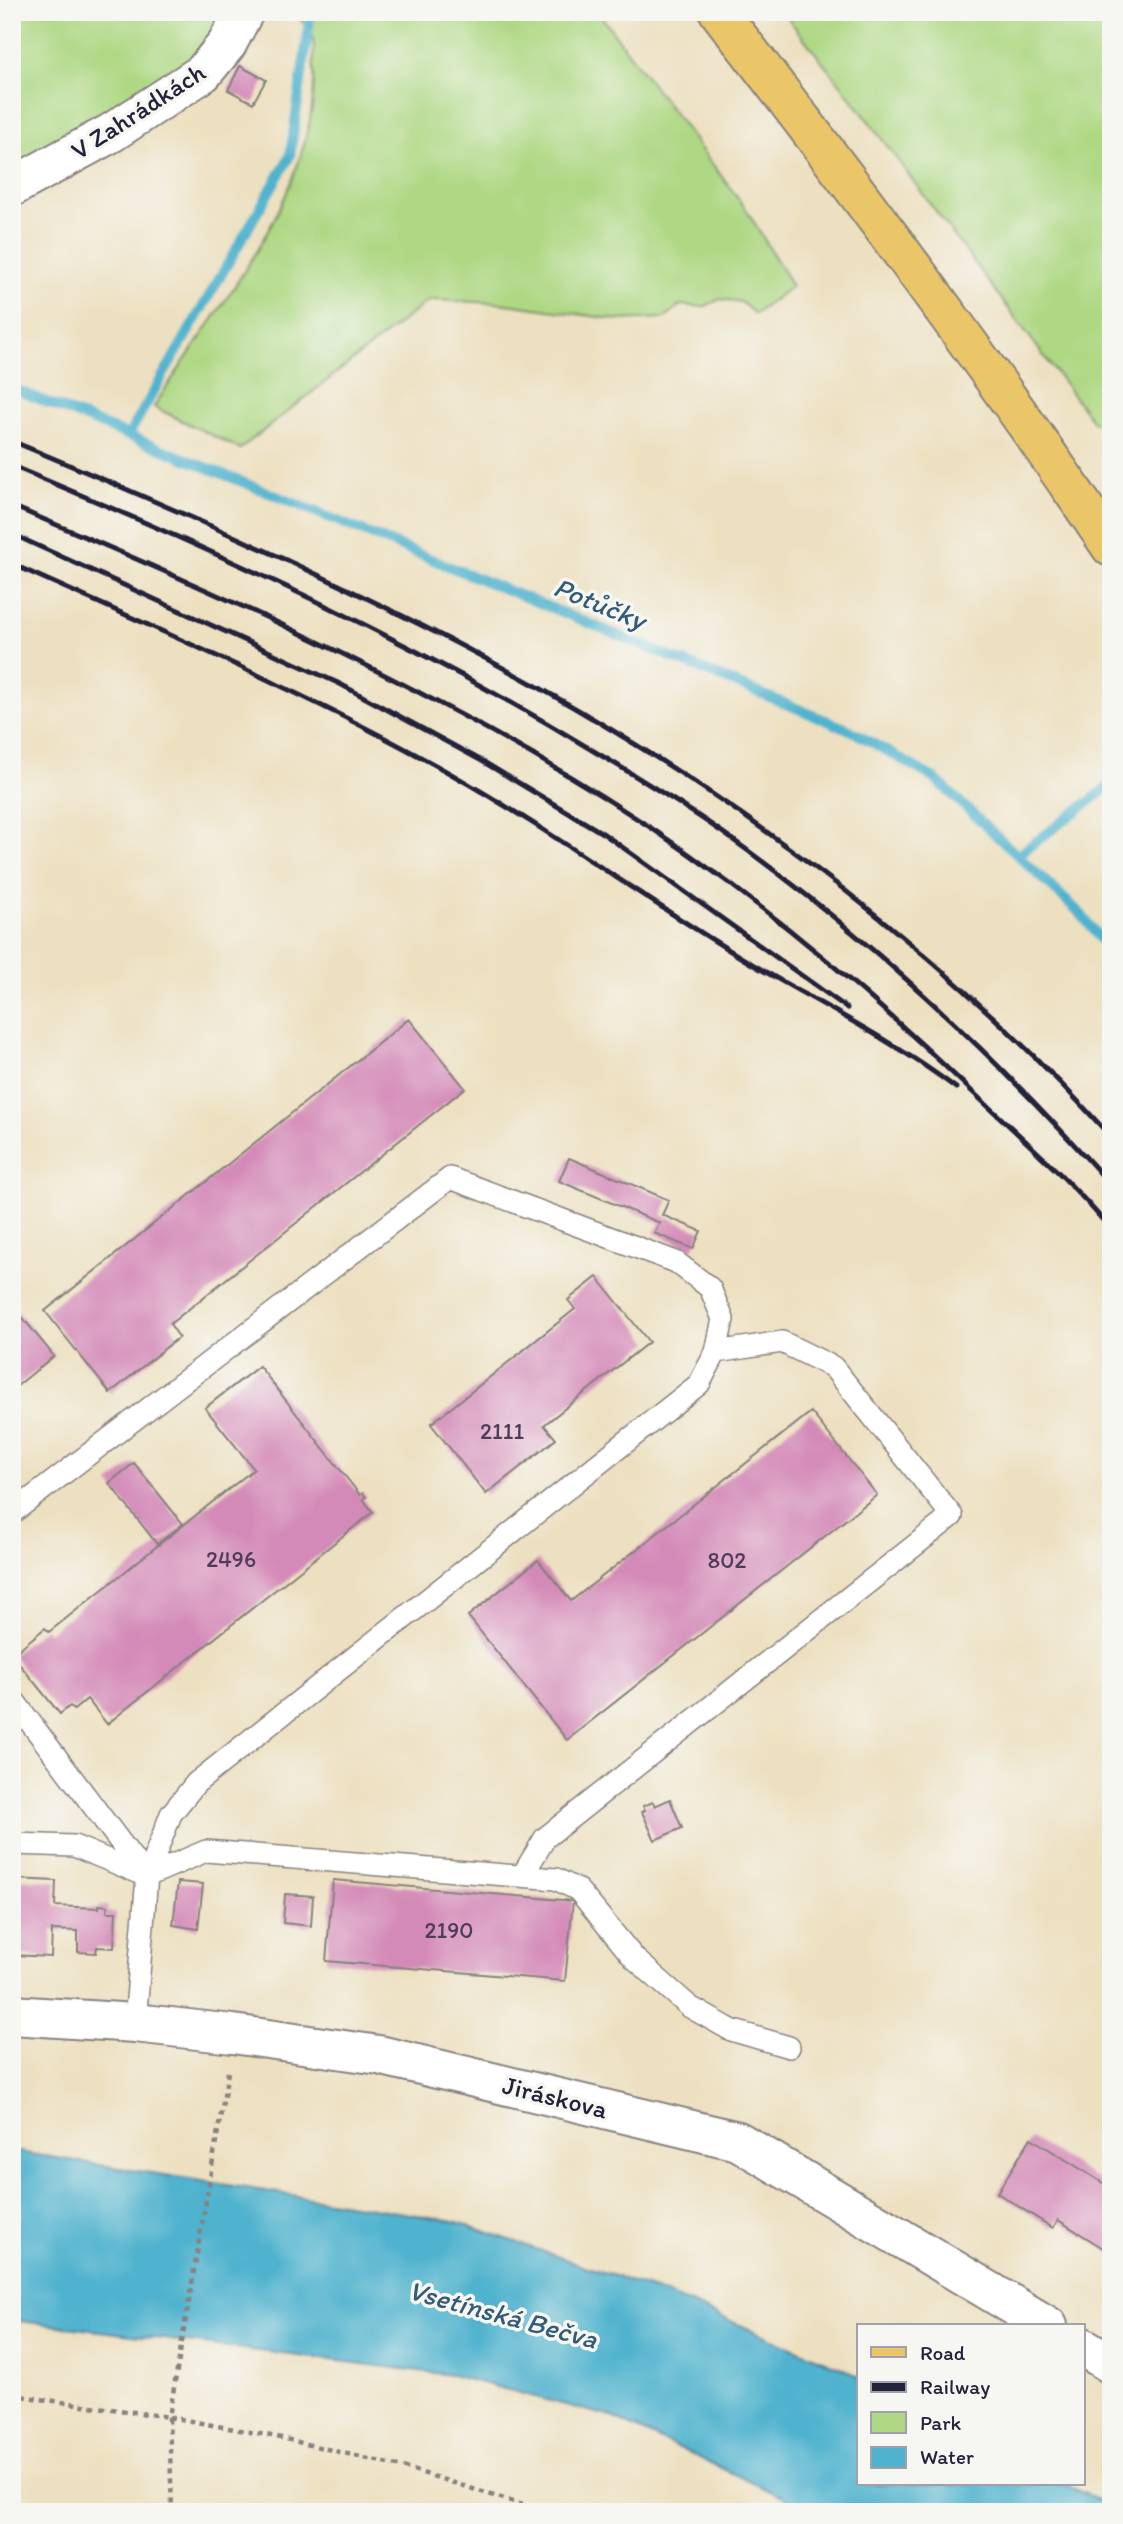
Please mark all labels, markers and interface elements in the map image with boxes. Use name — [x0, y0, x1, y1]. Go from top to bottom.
street label: V Zahrádkách — [65, 56, 211, 166]
water label: Potůčky — [549, 569, 653, 638]
house number: 2111 — [480, 1417, 524, 1445]
house number: 2496 — [206, 1545, 256, 1573]
house number: 802 — [708, 1546, 746, 1574]
house number: 2190 — [425, 1916, 473, 1944]
street label: Jiráskova — [499, 2069, 611, 2126]
water label: Vsetínská Bečva — [405, 2273, 602, 2356]
legend — [857, 2324, 1084, 2486]
text: Road — [920, 2340, 966, 2365]
text: Railway — [920, 2374, 990, 2399]
text: Park — [920, 2410, 962, 2435]
text: Water — [920, 2444, 974, 2469]

